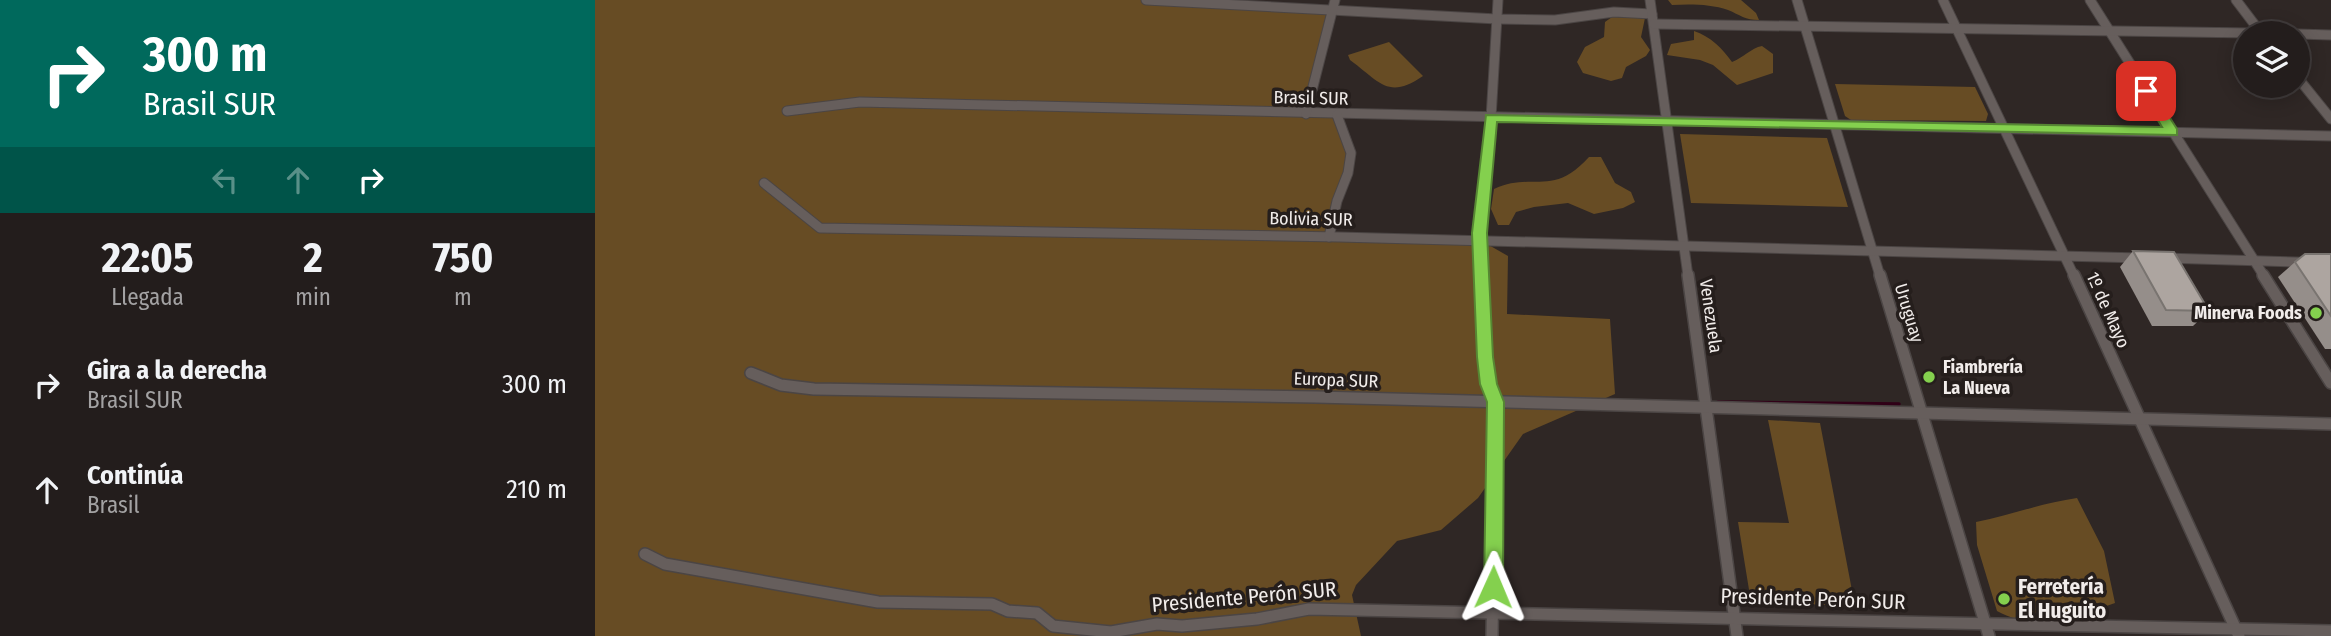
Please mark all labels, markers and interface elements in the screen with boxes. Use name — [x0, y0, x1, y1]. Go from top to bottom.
map controls — [2233, 21, 2310, 98]
button: layers — [2233, 21, 2310, 98]
text: 300 m — [143, 25, 267, 84]
icon: right — [28, 28, 119, 119]
pin — [2116, 61, 2176, 121]
icon: arrive — [2127, 72, 2165, 110]
text: Brasil SUR — [143, 85, 276, 123]
street label: Brasil SUR — [1273, 86, 1349, 110]
icon: left — [206, 161, 244, 199]
icon: ahead — [279, 161, 317, 199]
icon: right — [352, 161, 390, 199]
street label: Bolivia SUR — [1269, 207, 1353, 231]
text: 22:05 — [102, 233, 194, 283]
text: 2 — [303, 233, 323, 283]
text: 750 — [432, 233, 493, 283]
street label: 1º de Mayo — [2081, 269, 2135, 351]
street label: Venezuela — [1695, 278, 1727, 355]
street label: Uruguay — [1890, 281, 1928, 345]
text: Llegada — [111, 283, 184, 311]
text: min — [295, 283, 331, 311]
text: m — [454, 283, 472, 311]
place label: Minerva Foods — [2194, 302, 2302, 324]
marker: Minerva Foods — [2308, 305, 2324, 321]
text: Gira a la derecha — [87, 355, 267, 386]
place label: Fiambrería La Nueva — [1943, 356, 2023, 399]
icon: right — [28, 366, 66, 404]
street label: Europa SUR — [1293, 368, 1379, 392]
text: 300 m — [502, 369, 567, 400]
marker: Fiambrería La Nueva — [1921, 369, 1937, 385]
text: Brasil SUR — [87, 386, 183, 414]
text: Continúa — [87, 460, 184, 491]
icon: ahead — [28, 471, 66, 509]
text: 210 m — [506, 474, 567, 505]
text: Brasil — [87, 491, 140, 519]
position arrow — [1456, 550, 1530, 624]
place label: Ferretería El Huguito — [2018, 574, 2106, 624]
street label: Presidente Perón SUR — [1151, 576, 1338, 618]
street label: Presidente Perón SUR — [1720, 583, 1907, 615]
marker: Ferretería El Huguito — [1996, 591, 2012, 607]

